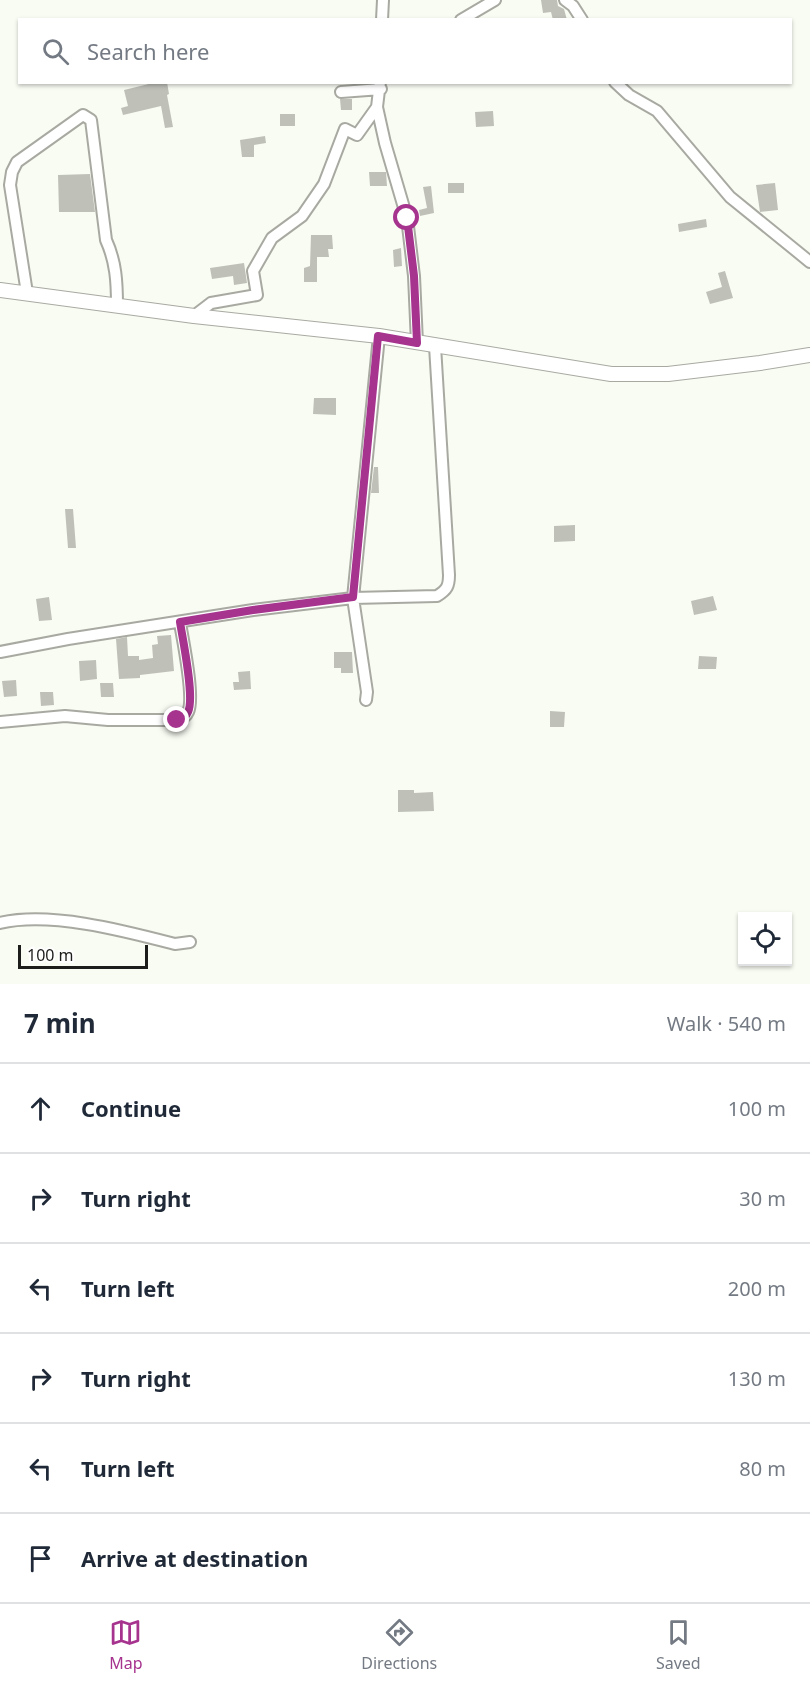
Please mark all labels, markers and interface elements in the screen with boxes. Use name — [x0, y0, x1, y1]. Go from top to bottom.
search box — [18, 18, 792, 84]
icon: search — [39, 35, 72, 68]
text: Search here — [87, 36, 209, 66]
route start — [393, 204, 419, 230]
route end — [163, 706, 189, 732]
map controls — [738, 912, 792, 966]
button: locate — [738, 912, 792, 966]
scale bar — [18, 942, 148, 970]
text: 100 m — [27, 944, 74, 966]
text: 7 min — [24, 1005, 96, 1041]
text: Walk · 540 m — [667, 1010, 786, 1037]
icon: ahead — [24, 1092, 57, 1125]
text: Continue — [81, 1093, 181, 1123]
text: 100 m — [728, 1095, 786, 1122]
icon: right — [24, 1182, 57, 1215]
text: Turn right — [81, 1183, 191, 1213]
text: 30 m — [739, 1185, 786, 1212]
icon: left — [24, 1272, 57, 1305]
text: Turn left — [81, 1273, 175, 1303]
text: 200 m — [728, 1275, 786, 1302]
icon: right — [24, 1362, 57, 1395]
text: Turn right — [81, 1363, 191, 1393]
text: 130 m — [728, 1365, 786, 1392]
icon: left — [24, 1452, 57, 1485]
text: Turn left — [81, 1453, 175, 1483]
text: 80 m — [739, 1455, 786, 1482]
icon: arrive — [24, 1542, 57, 1575]
text: Arrive at destination — [81, 1543, 308, 1573]
tab: Map — [109, 1616, 143, 1674]
tab: Directions — [361, 1616, 437, 1674]
tab: Saved — [656, 1616, 701, 1674]

